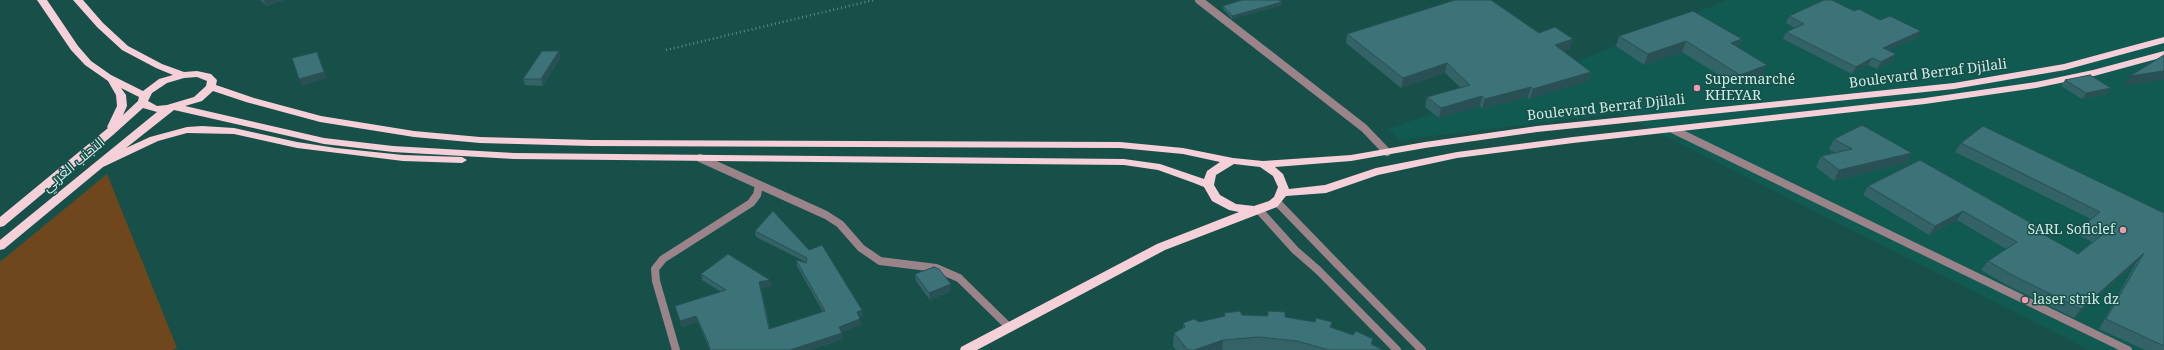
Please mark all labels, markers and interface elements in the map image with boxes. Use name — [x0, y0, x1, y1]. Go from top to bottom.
street label: Boulevard Berraf Djilali — [1848, 56, 2008, 92]
place label: Supermarché KHEYAR — [1705, 72, 1795, 104]
marker: Supermarché KHEYAR — [1692, 83, 1702, 93]
street label: Boulevard Berraf Djilali — [1526, 91, 1686, 125]
street label: التجنب الغربي — [39, 134, 109, 196]
place label: SARL Soficlef — [2027, 222, 2115, 238]
marker: SARL Soficlef — [2118, 225, 2128, 235]
place label: laser strik dz — [2033, 292, 2119, 308]
marker: laser strik dz — [2020, 295, 2030, 305]

